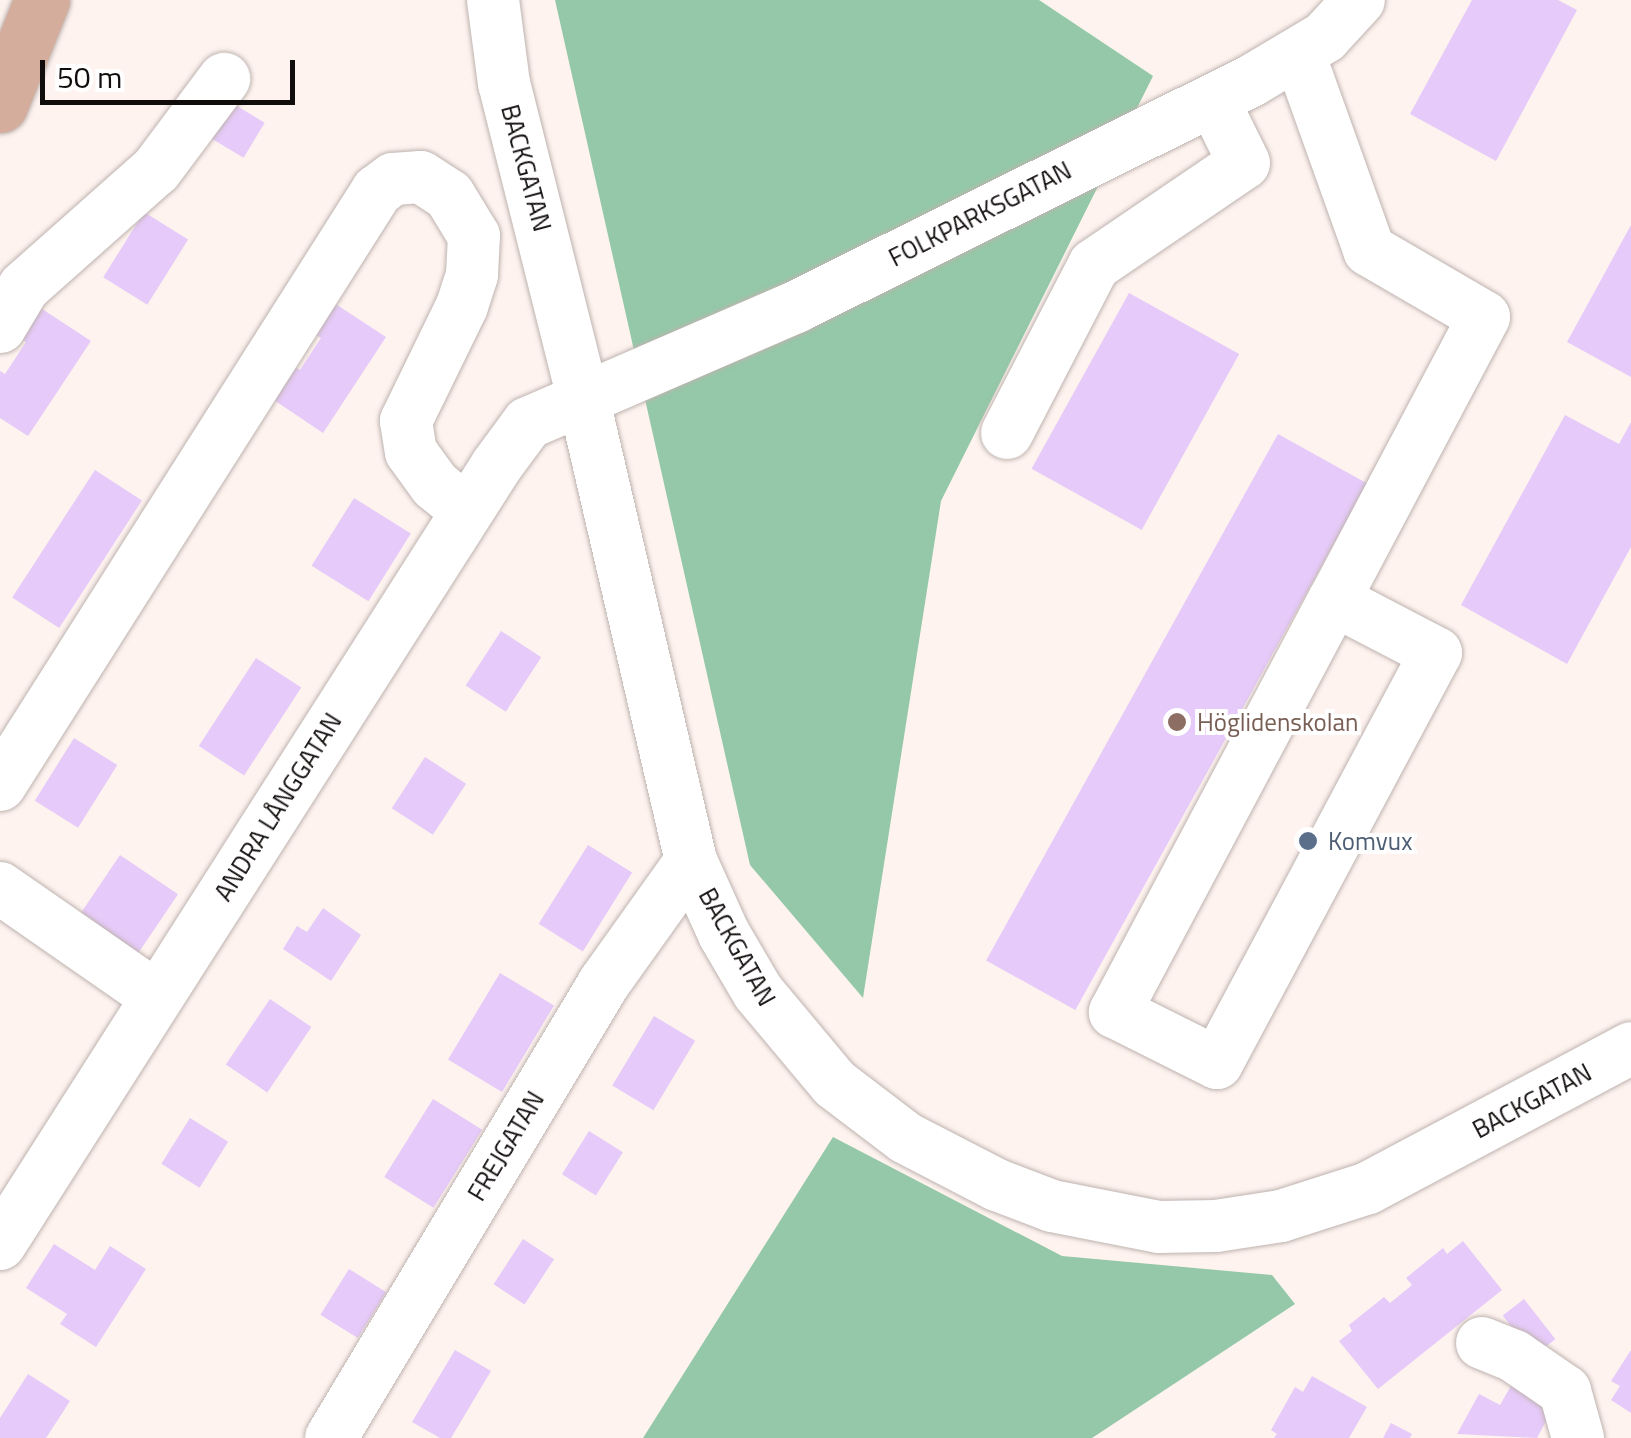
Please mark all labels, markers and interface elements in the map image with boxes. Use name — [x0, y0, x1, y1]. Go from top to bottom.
scale bar — [45, 40, 300, 102]
text: 50 m — [57, 54, 122, 100]
street label: BACKGATAN — [495, 101, 557, 235]
street label: FOLKPARKSGATAN — [884, 155, 1076, 273]
place label: Höglidenskolan — [1197, 707, 1359, 737]
street label: ANDRA LÅNGGATAN — [208, 708, 348, 906]
marker: Höglidenskolan — [1166, 711, 1188, 733]
place label: Komvux — [1328, 826, 1412, 856]
marker: Komvux — [1297, 830, 1319, 852]
street label: BACKGATAN — [692, 883, 782, 1011]
street label: BACKGATAN — [1468, 1057, 1596, 1145]
street label: FREJGATAN — [462, 1086, 550, 1206]

